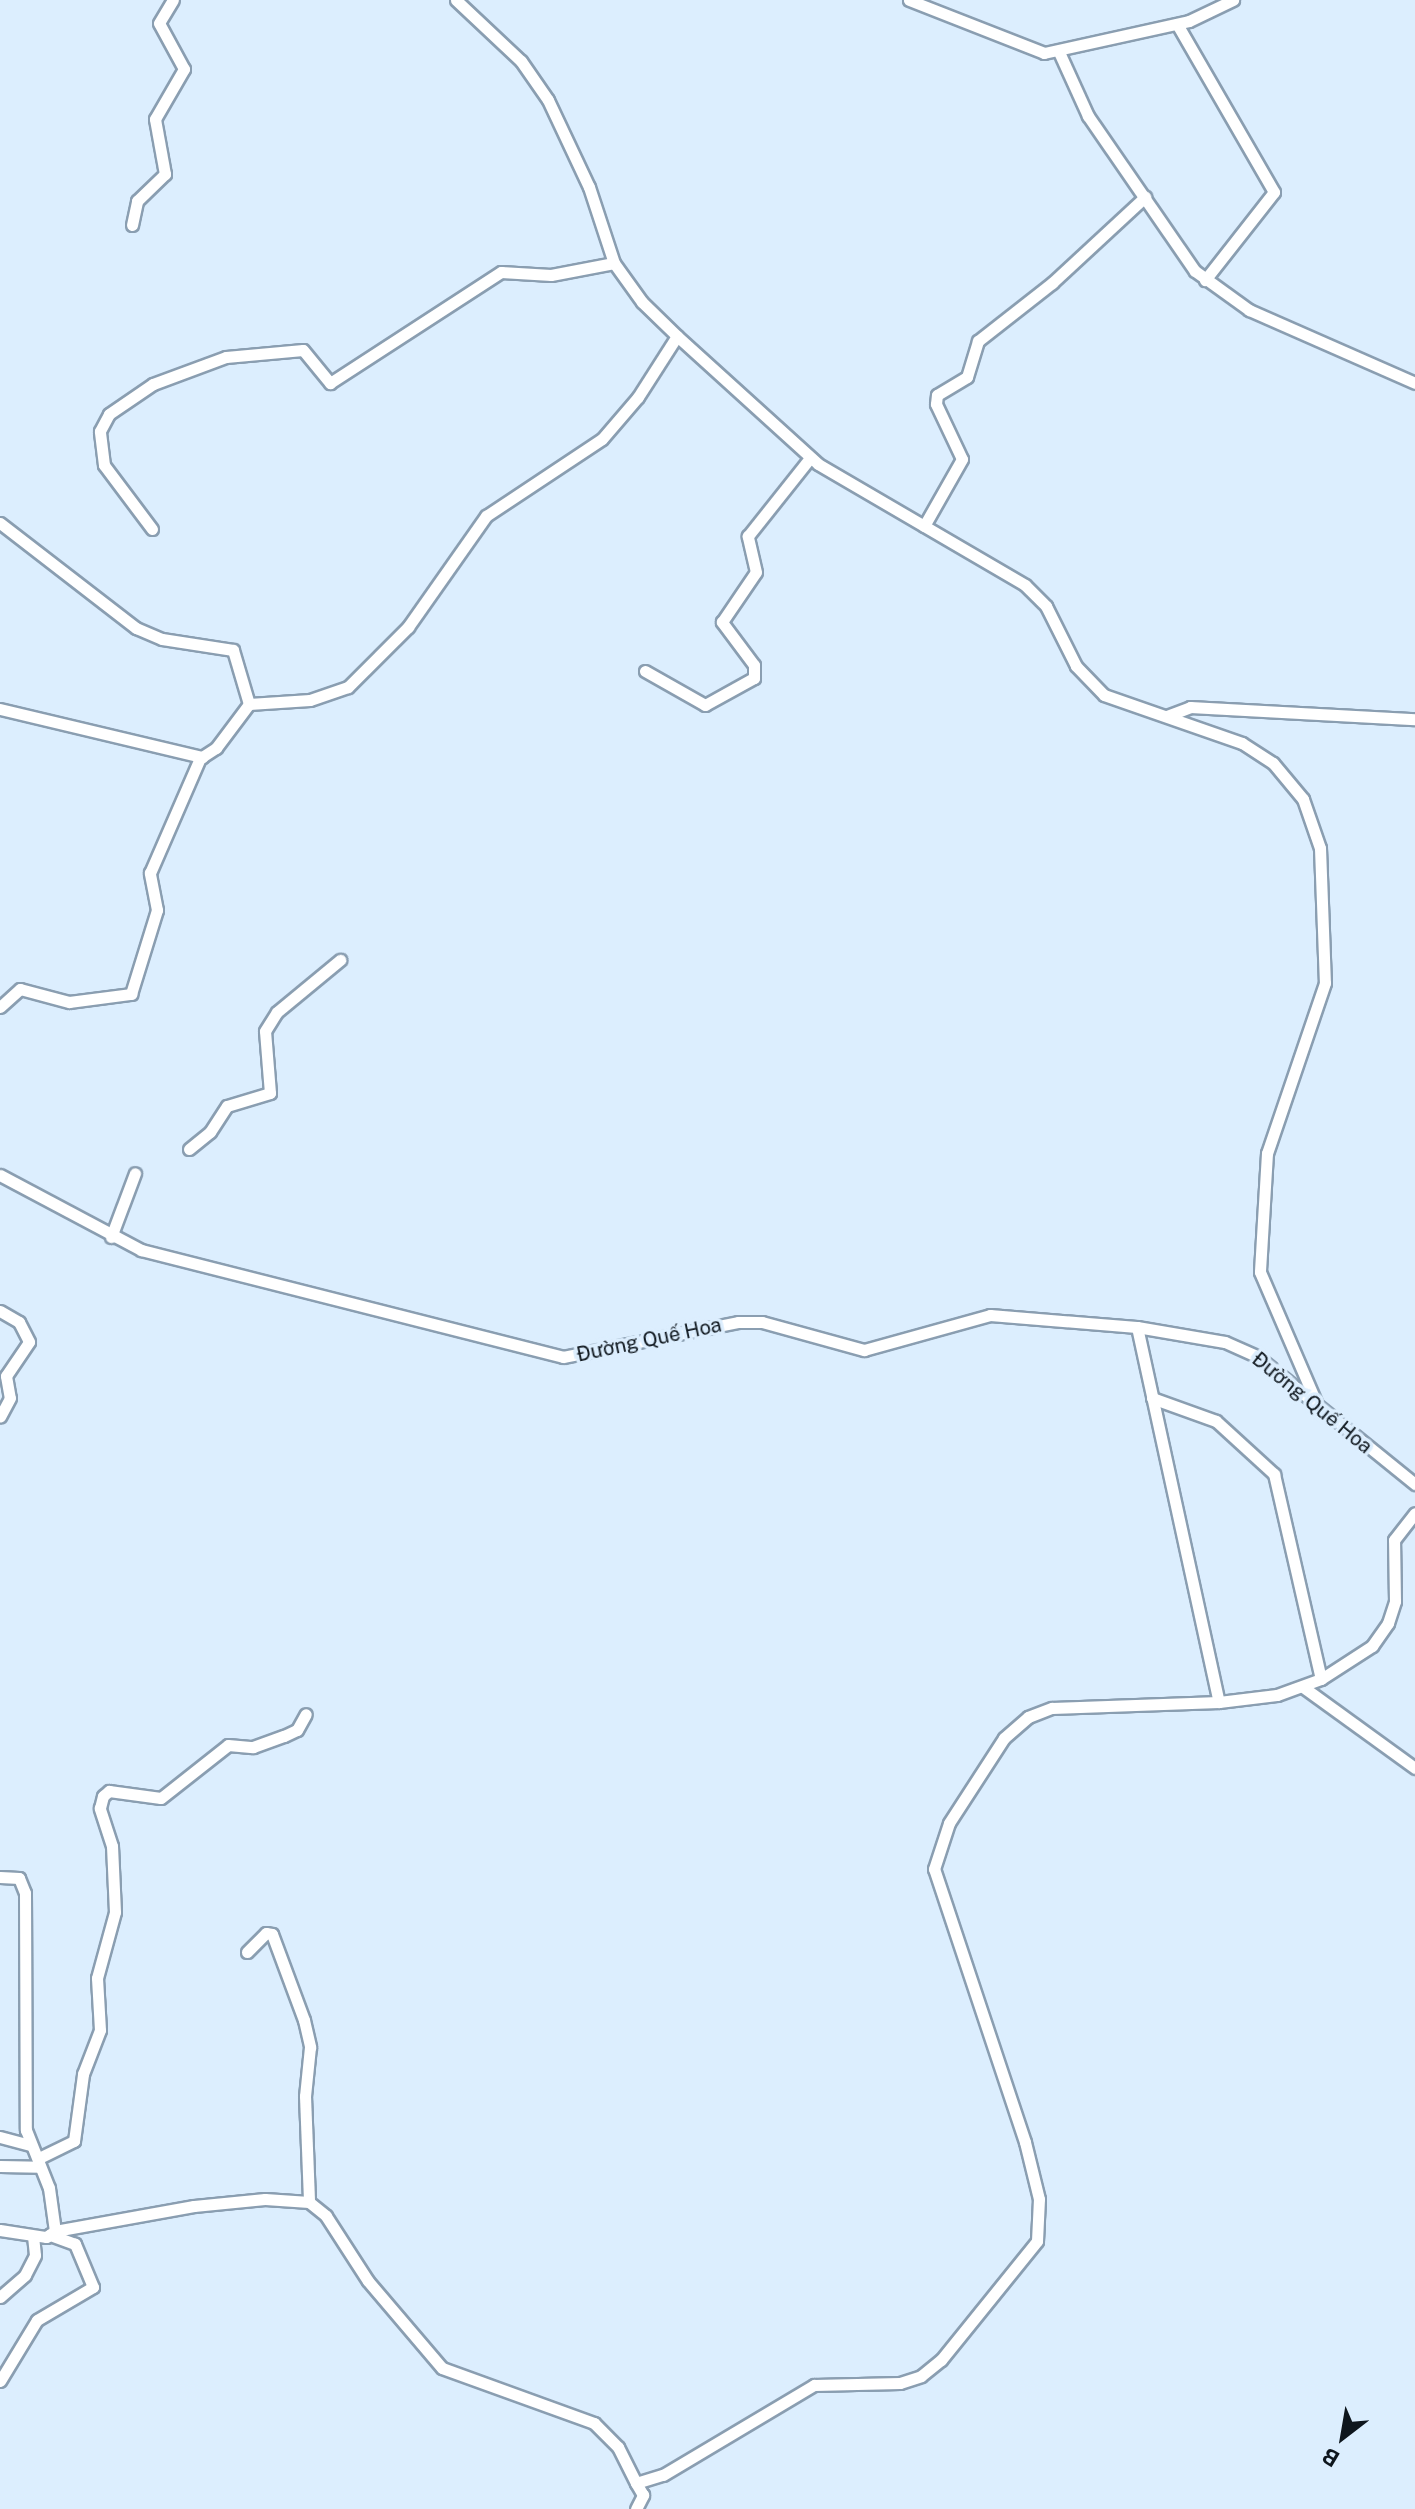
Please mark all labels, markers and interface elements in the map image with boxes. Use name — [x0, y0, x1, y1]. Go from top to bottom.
street label: Đường Quế Hoa — [574, 1313, 724, 1367]
street label: Đường Quế Hoa — [1247, 1347, 1377, 1459]
north arrow — [1303, 2397, 1383, 2477]
text: B — [1317, 2443, 1344, 2473]

